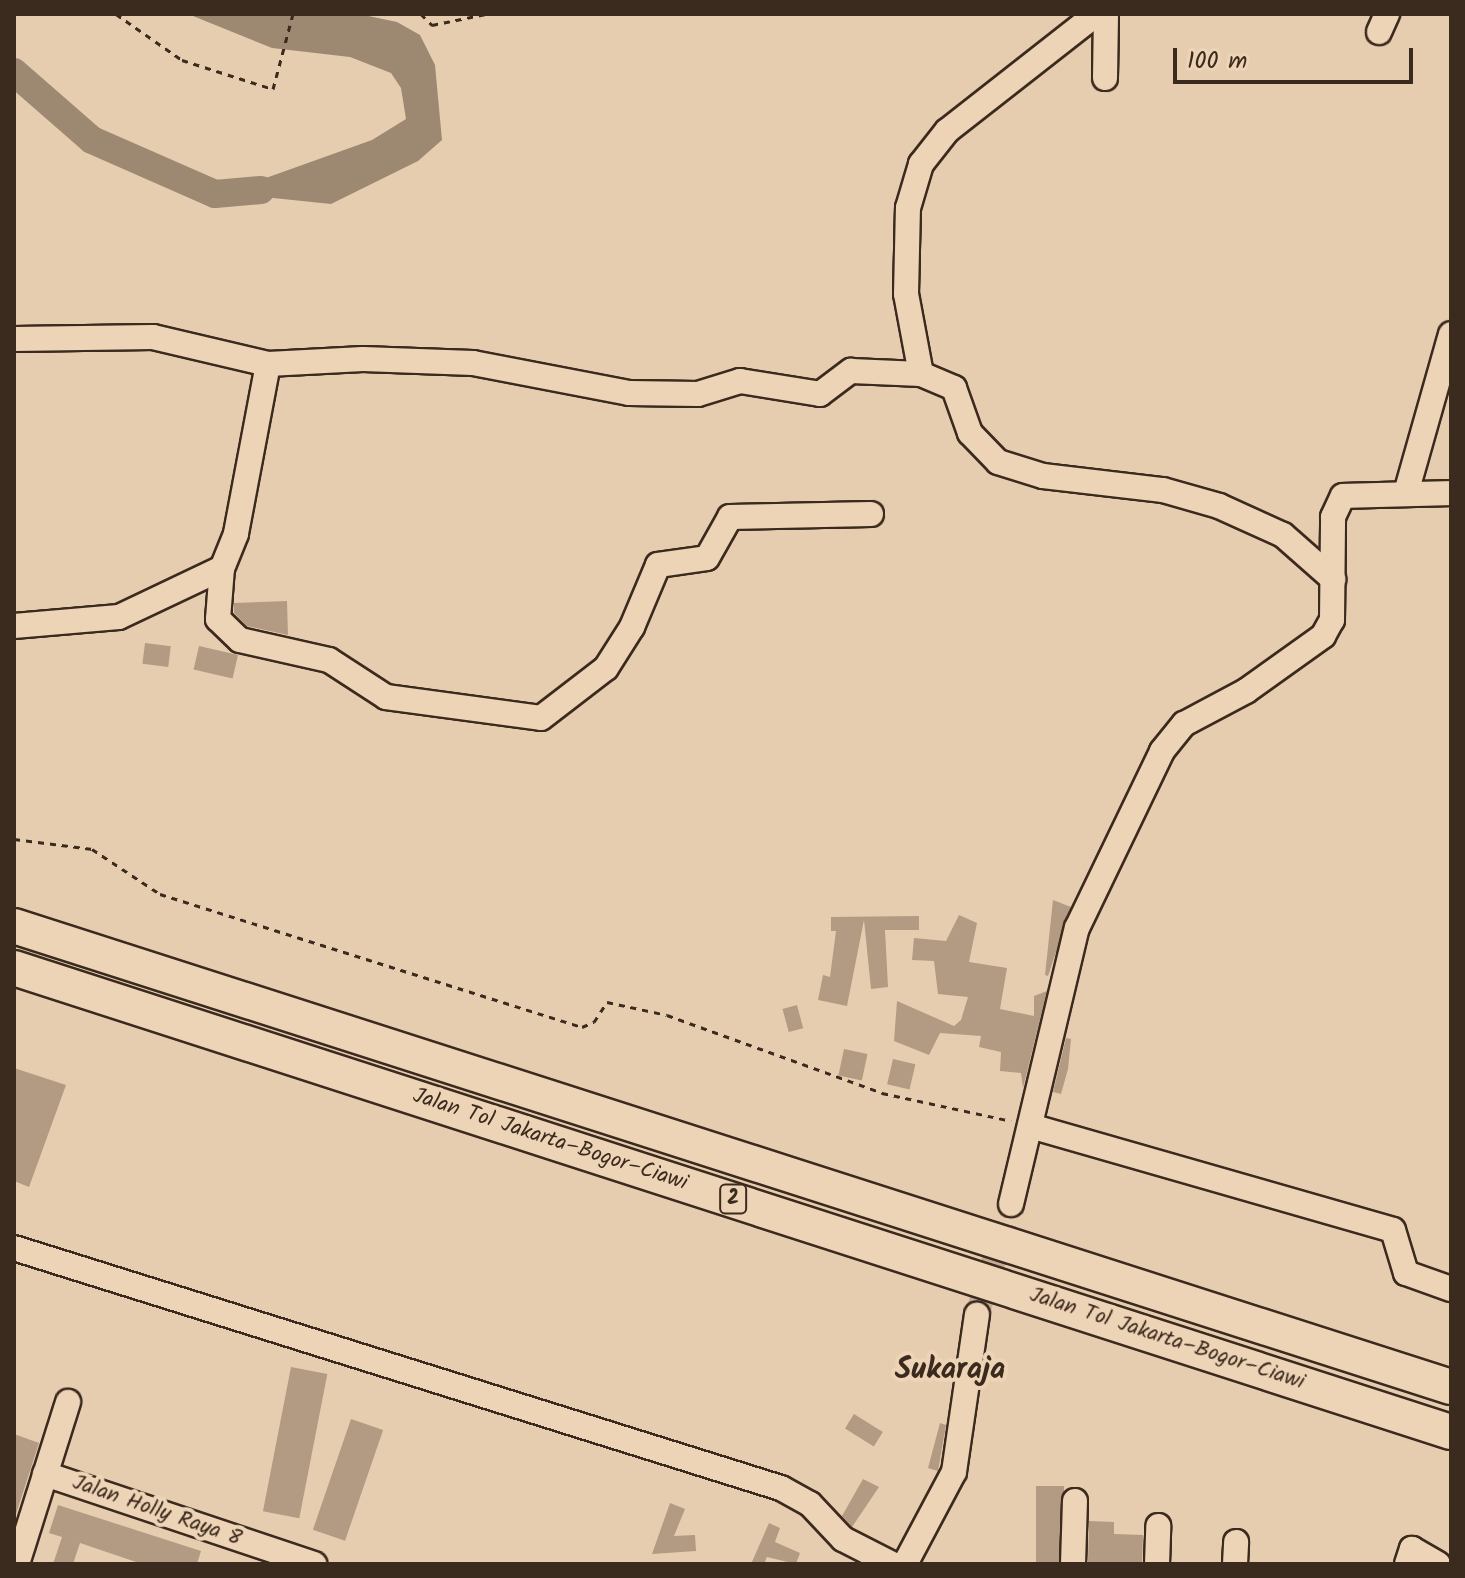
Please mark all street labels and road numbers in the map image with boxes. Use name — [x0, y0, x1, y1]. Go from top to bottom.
street label: Jalan Tol Jakarta–Bogor–Ciawi — [409, 1083, 691, 1197]
road number: 2 — [719, 1183, 747, 1215]
street label: Jalan Tol Jakarta–Bogor–Ciawi — [1026, 1282, 1308, 1396]
street label: Jalan Holly Raya 8 — [69, 1470, 245, 1552]

